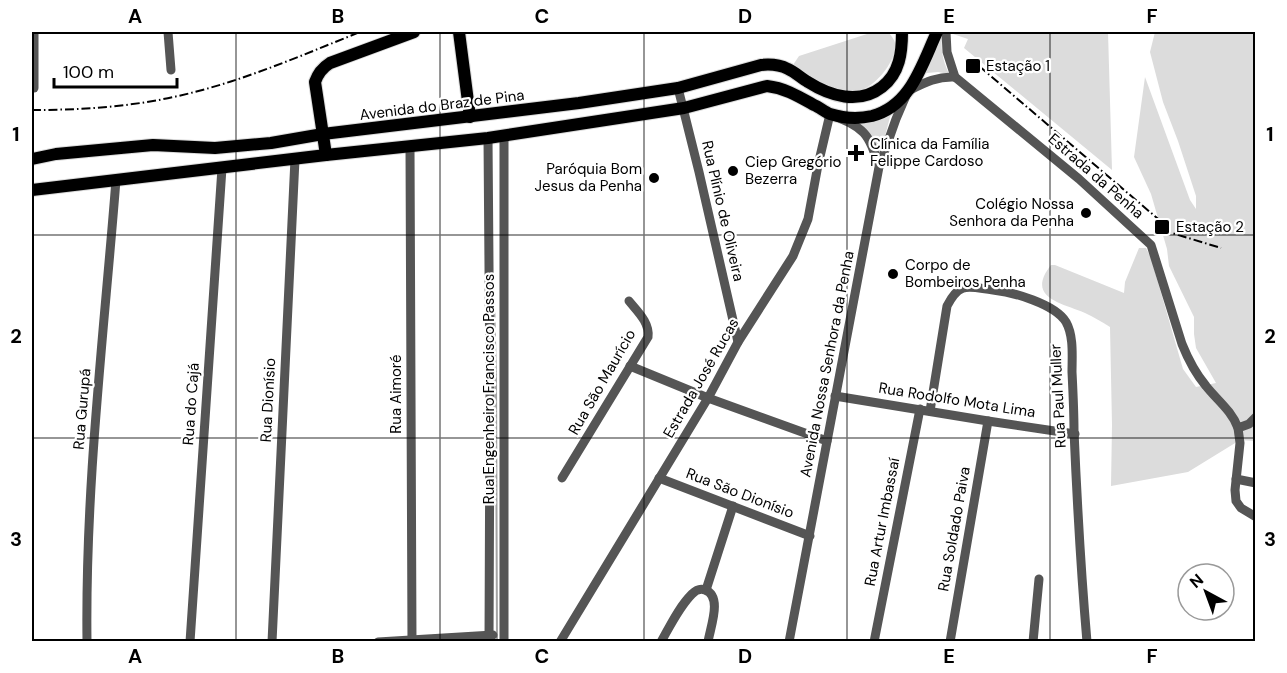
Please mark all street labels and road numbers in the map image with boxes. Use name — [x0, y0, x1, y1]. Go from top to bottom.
street label: Avenida do Braz de Pina — [358, 85, 526, 125]
street label: Estrada da Penha — [1044, 129, 1148, 223]
street label: Rua Plínio de Oliveira — [697, 139, 749, 283]
street label: Avenida Nossa Senhora da Penha — [795, 249, 859, 479]
street label: Rua Engenheiro Francisco Passos — [479, 274, 499, 504]
street label: Estrada José Rucas — [659, 315, 743, 441]
street label: Rua São Maurício — [564, 325, 640, 438]
street label: Rua Paul Muller — [1045, 343, 1071, 448]
street label: Rua Aimoré — [386, 354, 406, 434]
street label: Rua Dionísio — [256, 357, 280, 443]
street label: Rua do Cajá — [178, 362, 204, 446]
street label: Rua Gurupá — [68, 368, 96, 450]
street label: Rua Rodolfo Mota Lima — [877, 378, 1037, 422]
street label: Rua Artur Imbassaí — [860, 456, 904, 588]
street label: Rua São Dionísio — [683, 463, 797, 523]
street label: Rua Soldado Paiva — [933, 465, 975, 593]

